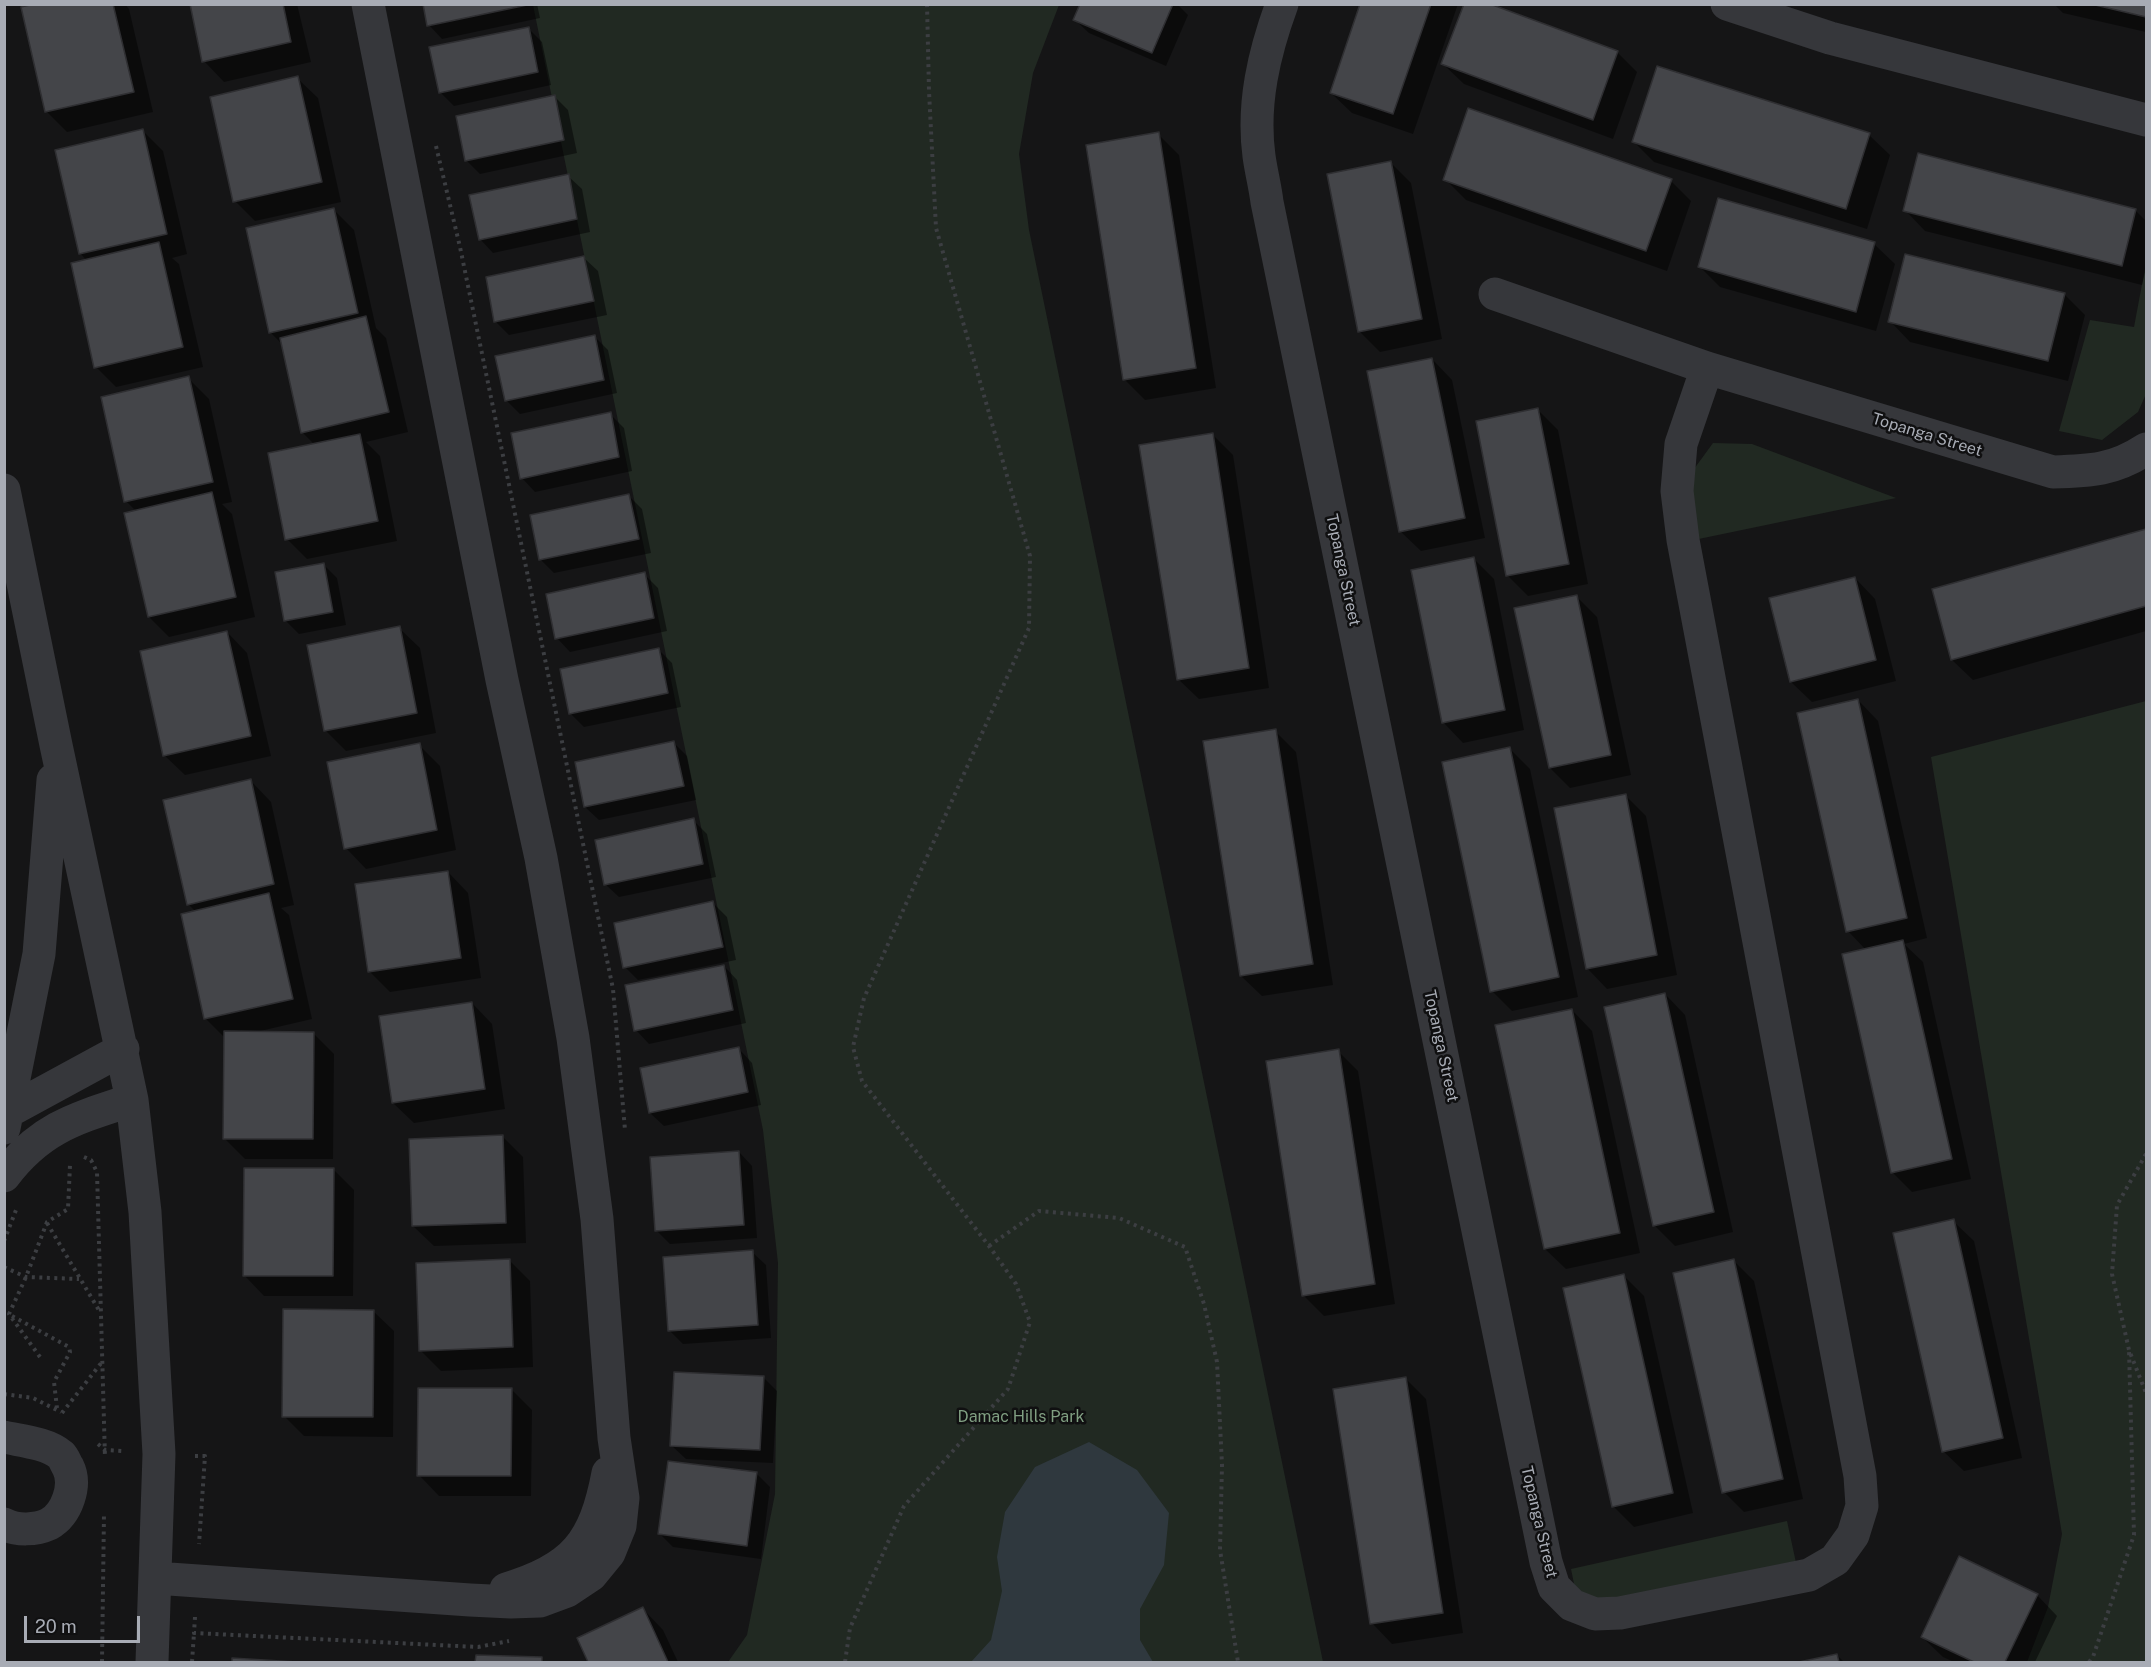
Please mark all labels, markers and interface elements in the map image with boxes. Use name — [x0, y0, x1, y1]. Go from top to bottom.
street label: Topanga Street — [1870, 409, 1984, 461]
street label: Topanga Street — [1322, 512, 1364, 628]
street label: Topanga Street — [1420, 988, 1462, 1104]
park label: Damac Hills Park — [958, 1407, 1084, 1427]
street label: Topanga Street — [1517, 1464, 1561, 1580]
scale bar — [27, 1604, 142, 1642]
text: 20 m — [35, 1616, 77, 1637]

